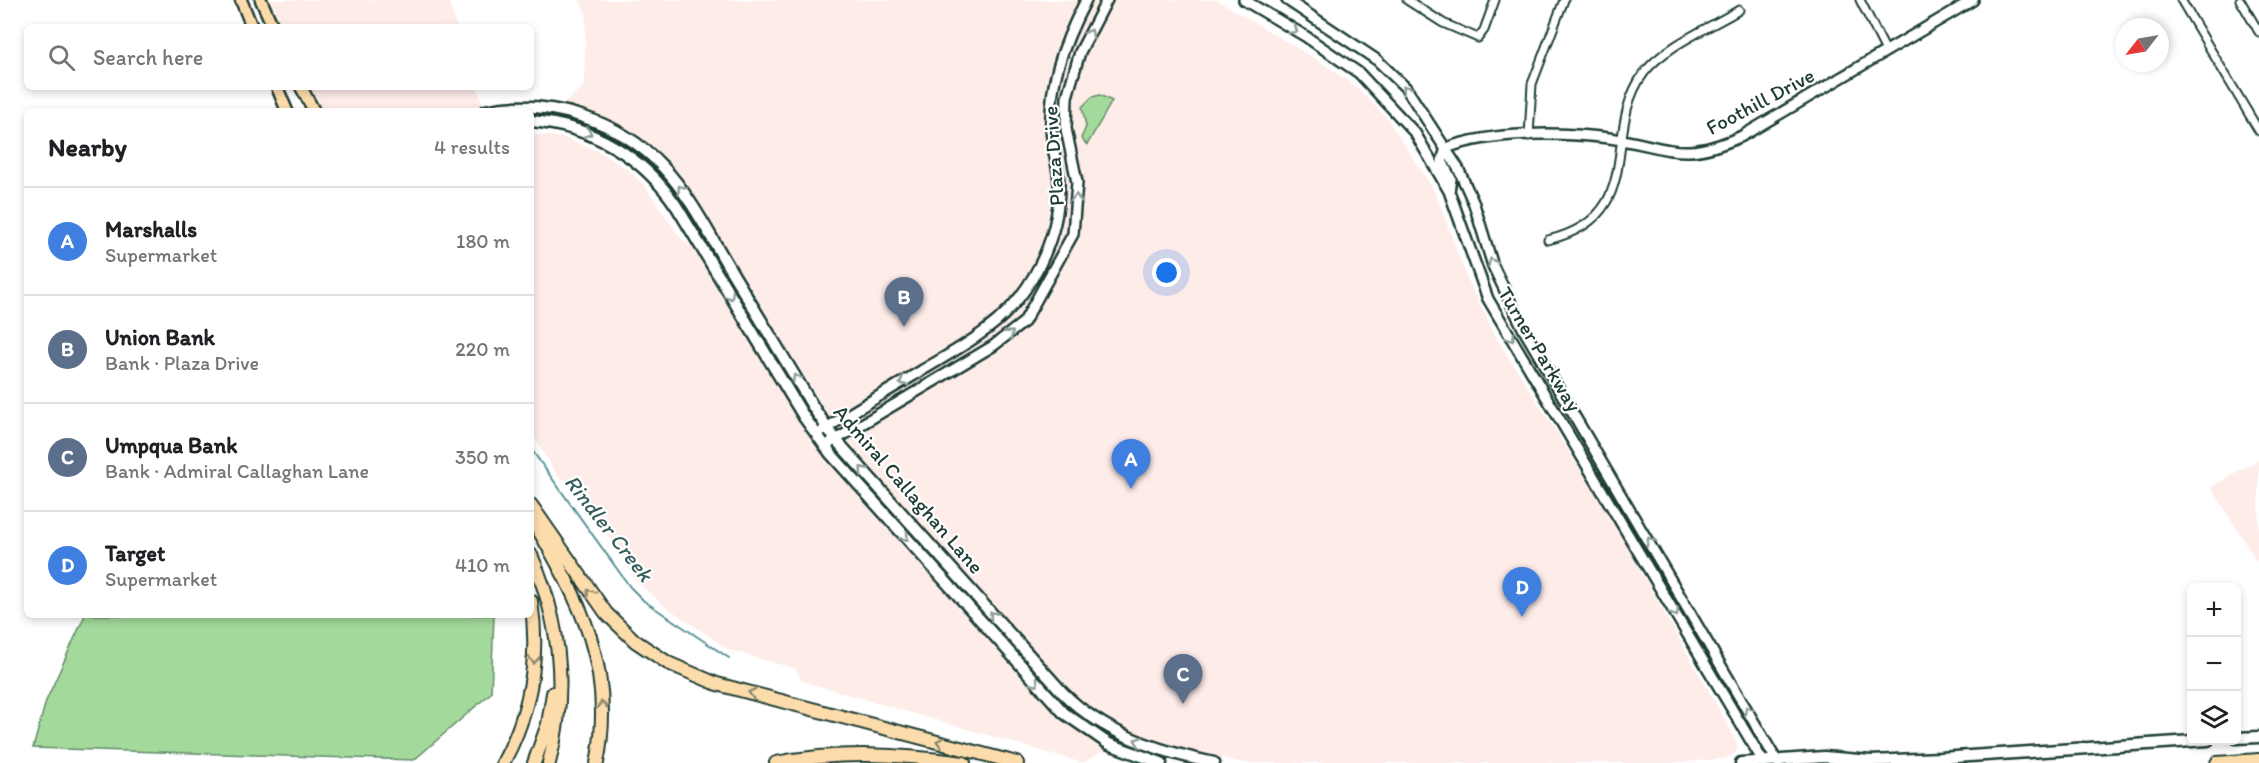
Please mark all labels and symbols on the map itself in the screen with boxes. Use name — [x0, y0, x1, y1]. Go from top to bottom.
north arrow — [2115, 18, 2169, 72]
one-way arrow — [1288, 22, 1298, 34]
one-way arrow — [1083, 29, 1094, 39]
street label: Foothill Drive — [1702, 62, 1818, 140]
one-way arrow — [1402, 85, 1413, 96]
street label: Plaza Drive — [1037, 105, 1069, 207]
one-way arrow — [582, 126, 593, 139]
one-way arrow — [677, 185, 688, 196]
one-way arrow — [1070, 194, 1083, 203]
your location — [1152, 258, 1181, 287]
one-way arrow — [1487, 258, 1499, 269]
pin: B — [884, 278, 924, 327]
street label: Turner Parkway — [1493, 282, 1587, 416]
one-way arrow — [723, 290, 735, 300]
one-way arrow — [1003, 330, 1014, 341]
one-way arrow — [1504, 332, 1516, 342]
one-way arrow — [791, 374, 803, 384]
one-way arrow — [899, 375, 909, 387]
street label: Admiral Callaghan Lane — [829, 399, 989, 579]
pin: A — [1112, 440, 1150, 489]
one-way arrow — [859, 466, 870, 476]
water label: Rindler Creek — [559, 469, 660, 588]
one-way arrow — [898, 531, 909, 541]
one-way arrow — [1646, 537, 1657, 547]
pin: D — [1502, 568, 1541, 617]
one-way arrow — [586, 588, 597, 599]
one-way arrow — [1668, 607, 1680, 618]
one-way arrow — [989, 611, 1000, 622]
pin: C — [1164, 654, 1202, 704]
one-way arrow — [528, 655, 541, 664]
one-way arrow — [1028, 676, 1039, 687]
one-way arrow — [747, 688, 758, 700]
one-way arrow — [596, 700, 608, 709]
one-way arrow — [1744, 705, 1756, 716]
one-way arrow — [1133, 736, 1143, 749]
one-way arrow — [936, 737, 946, 749]

